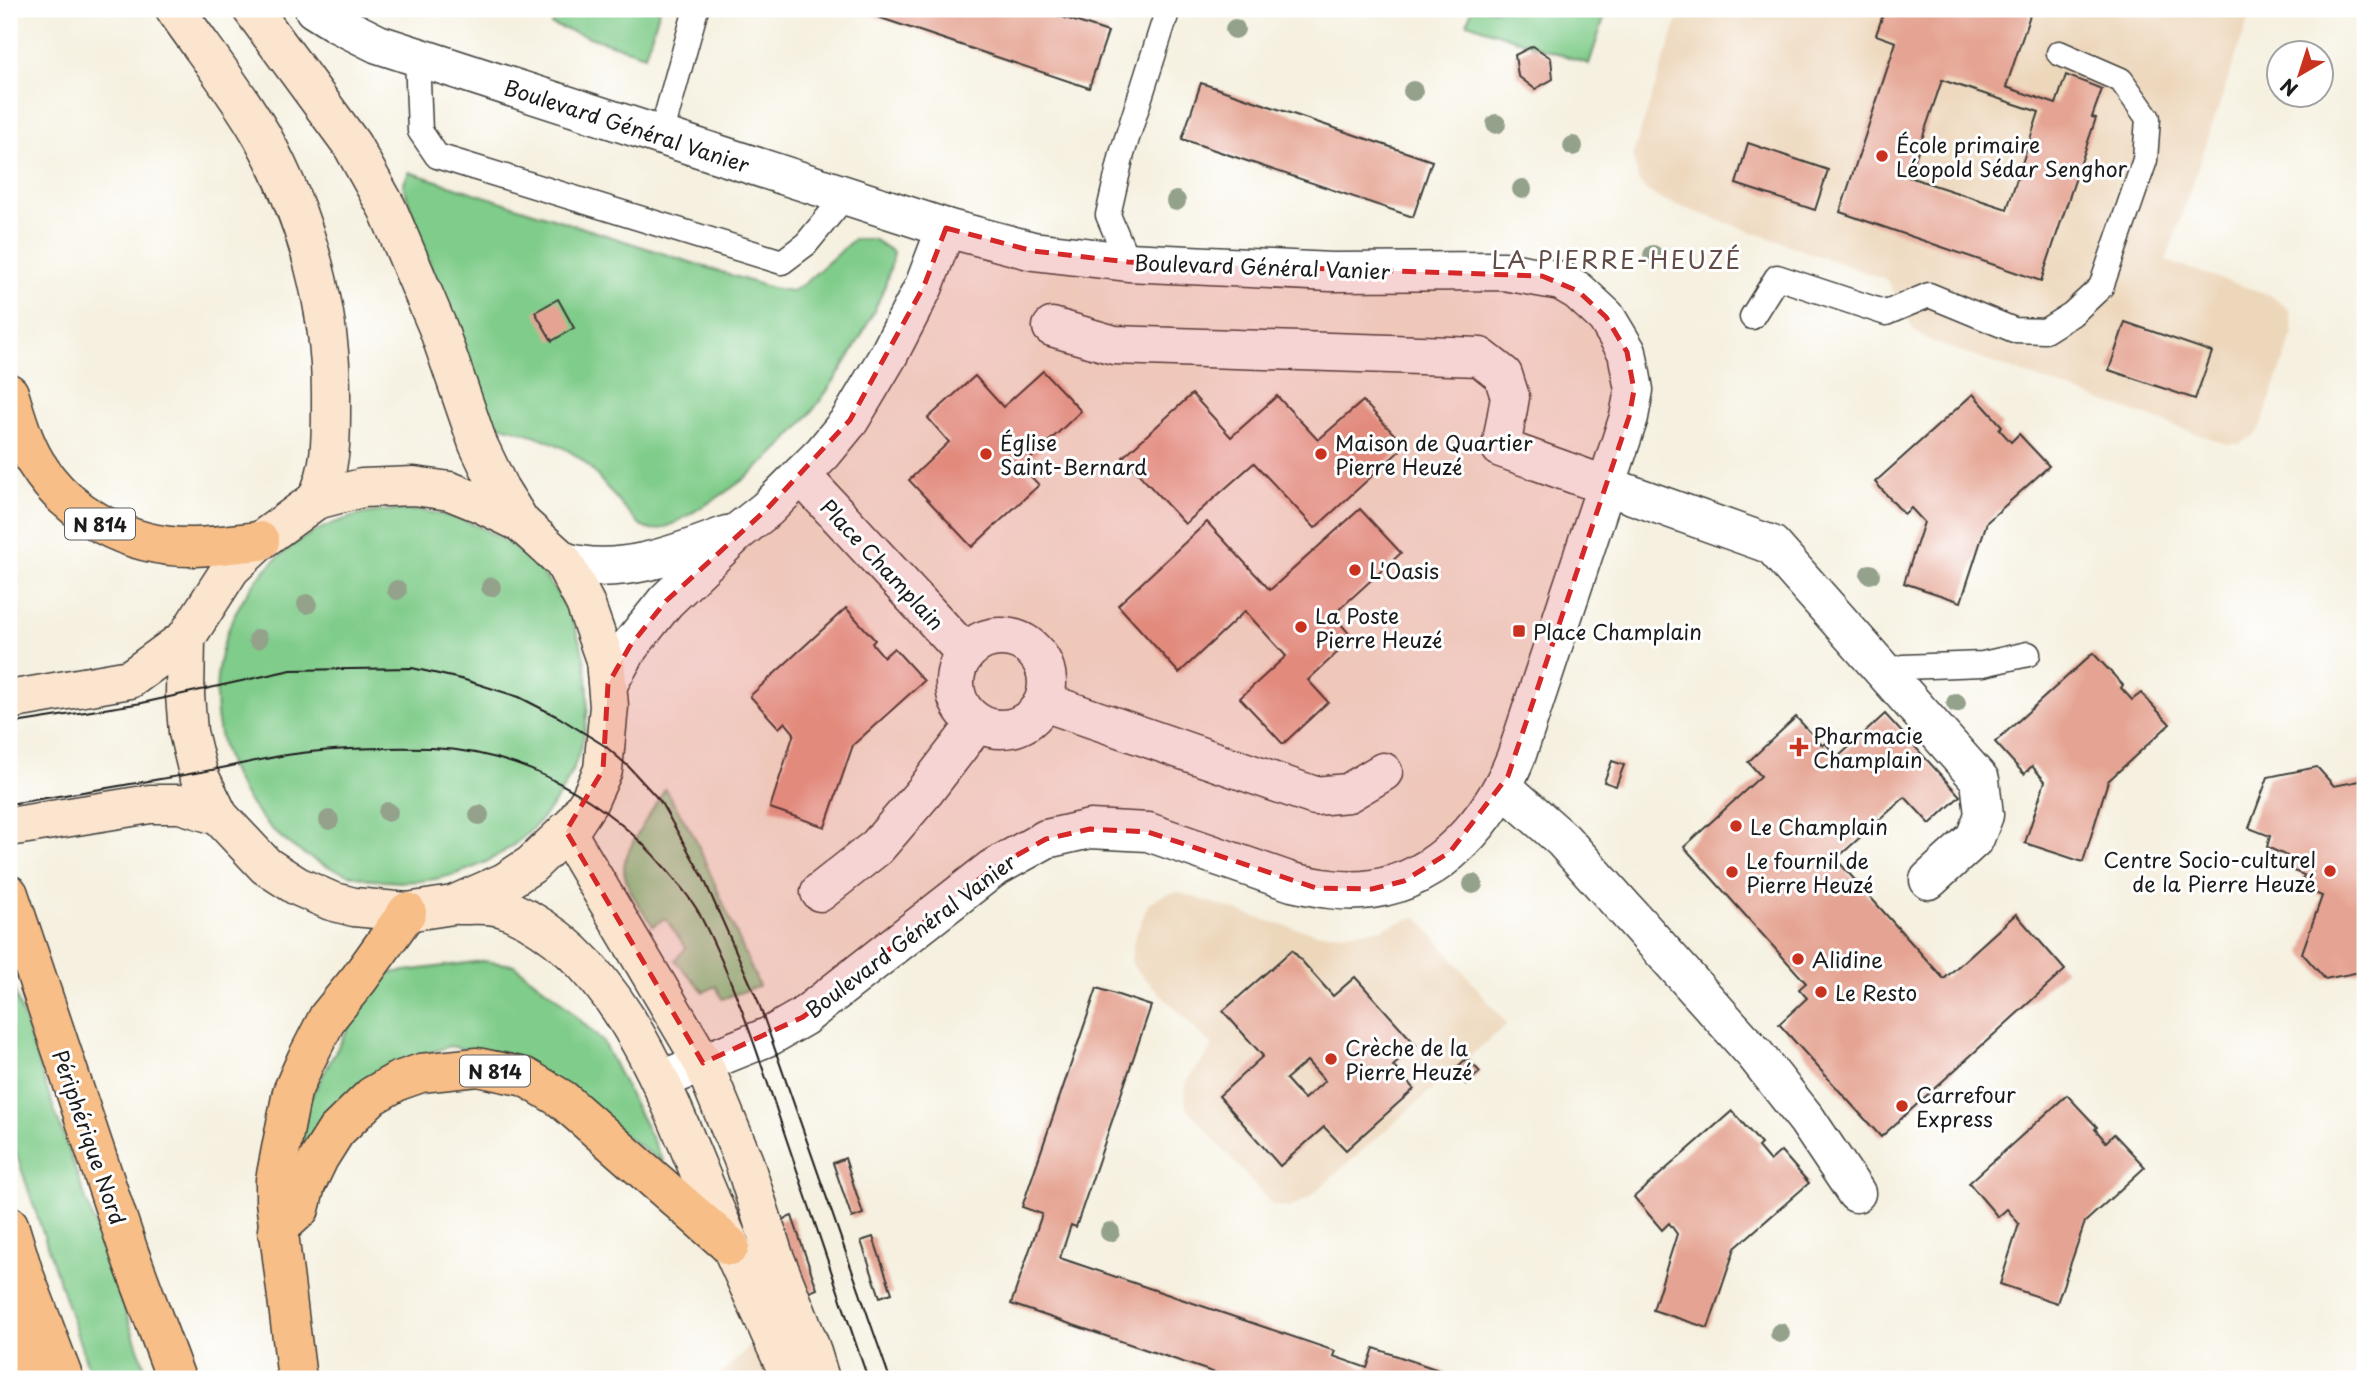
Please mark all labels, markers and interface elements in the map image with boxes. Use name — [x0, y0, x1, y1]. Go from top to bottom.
north arrow — [2266, 38, 2336, 108]
street label: Boulevard Général Vanier — [500, 70, 754, 180]
text: N — [2274, 72, 2303, 104]
place label: École primaire Léopold Sédar Senghor — [1896, 128, 2128, 184]
marker: École primaire Léopold Sédar Senghor — [1874, 148, 1890, 164]
district label: LA PIERRE-HEUZÉ — [1492, 241, 1742, 277]
street label: Boulevard Général Vanier — [1133, 246, 1391, 286]
place label: Église Saint-Bernard — [1000, 426, 1147, 482]
place label: Maison de Quartier Pierre Heuzé — [1335, 426, 1533, 482]
marker: Église Saint-Bernard — [978, 446, 994, 462]
marker: Maison de Quartier Pierre Heuzé — [1313, 446, 1329, 462]
street label: Place Champlain — [814, 491, 952, 637]
road number: N 814 — [65, 509, 135, 540]
place label: L'Oasis — [1369, 554, 1439, 586]
marker: L'Oasis — [1347, 562, 1363, 578]
place label: La Poste Pierre Heuzé — [1315, 599, 1442, 655]
place label: Place Champlain — [1533, 615, 1702, 647]
marker: La Poste Pierre Heuzé — [1293, 619, 1309, 635]
marker: Place Champlain — [1511, 623, 1527, 639]
place label: Pharmacie Champlain — [1813, 719, 1923, 775]
marker: Pharmacie Champlain — [1791, 739, 1807, 755]
place label: Le Champlain — [1750, 810, 1888, 842]
marker: Le Champlain — [1728, 818, 1744, 834]
place label: Centre Socio-culturel de la Pierre Heuzé — [2103, 843, 2316, 899]
place label: Le fournil de Pierre Heuzé — [1746, 844, 1873, 900]
street label: Boulevard Général Vanier — [798, 845, 1022, 1025]
marker: Centre Socio-culturel de la Pierre Heuzé — [2322, 863, 2338, 879]
marker: Le fournil de Pierre Heuzé — [1724, 864, 1740, 880]
place label: Alidine — [1812, 943, 1883, 975]
marker: Alidine — [1790, 951, 1806, 967]
place label: Le Resto — [1835, 976, 1917, 1008]
marker: Le Resto — [1813, 984, 1829, 1000]
place label: Crèche de la Pierre Heuzé — [1345, 1031, 1472, 1087]
street label: Périphérique Nord — [45, 1045, 135, 1229]
marker: Crèche de la Pierre Heuzé — [1323, 1051, 1339, 1067]
road number: N 814 — [460, 1056, 530, 1086]
place label: Carrefour Express — [1916, 1078, 2016, 1134]
marker: Carrefour Express — [1894, 1098, 1910, 1114]

